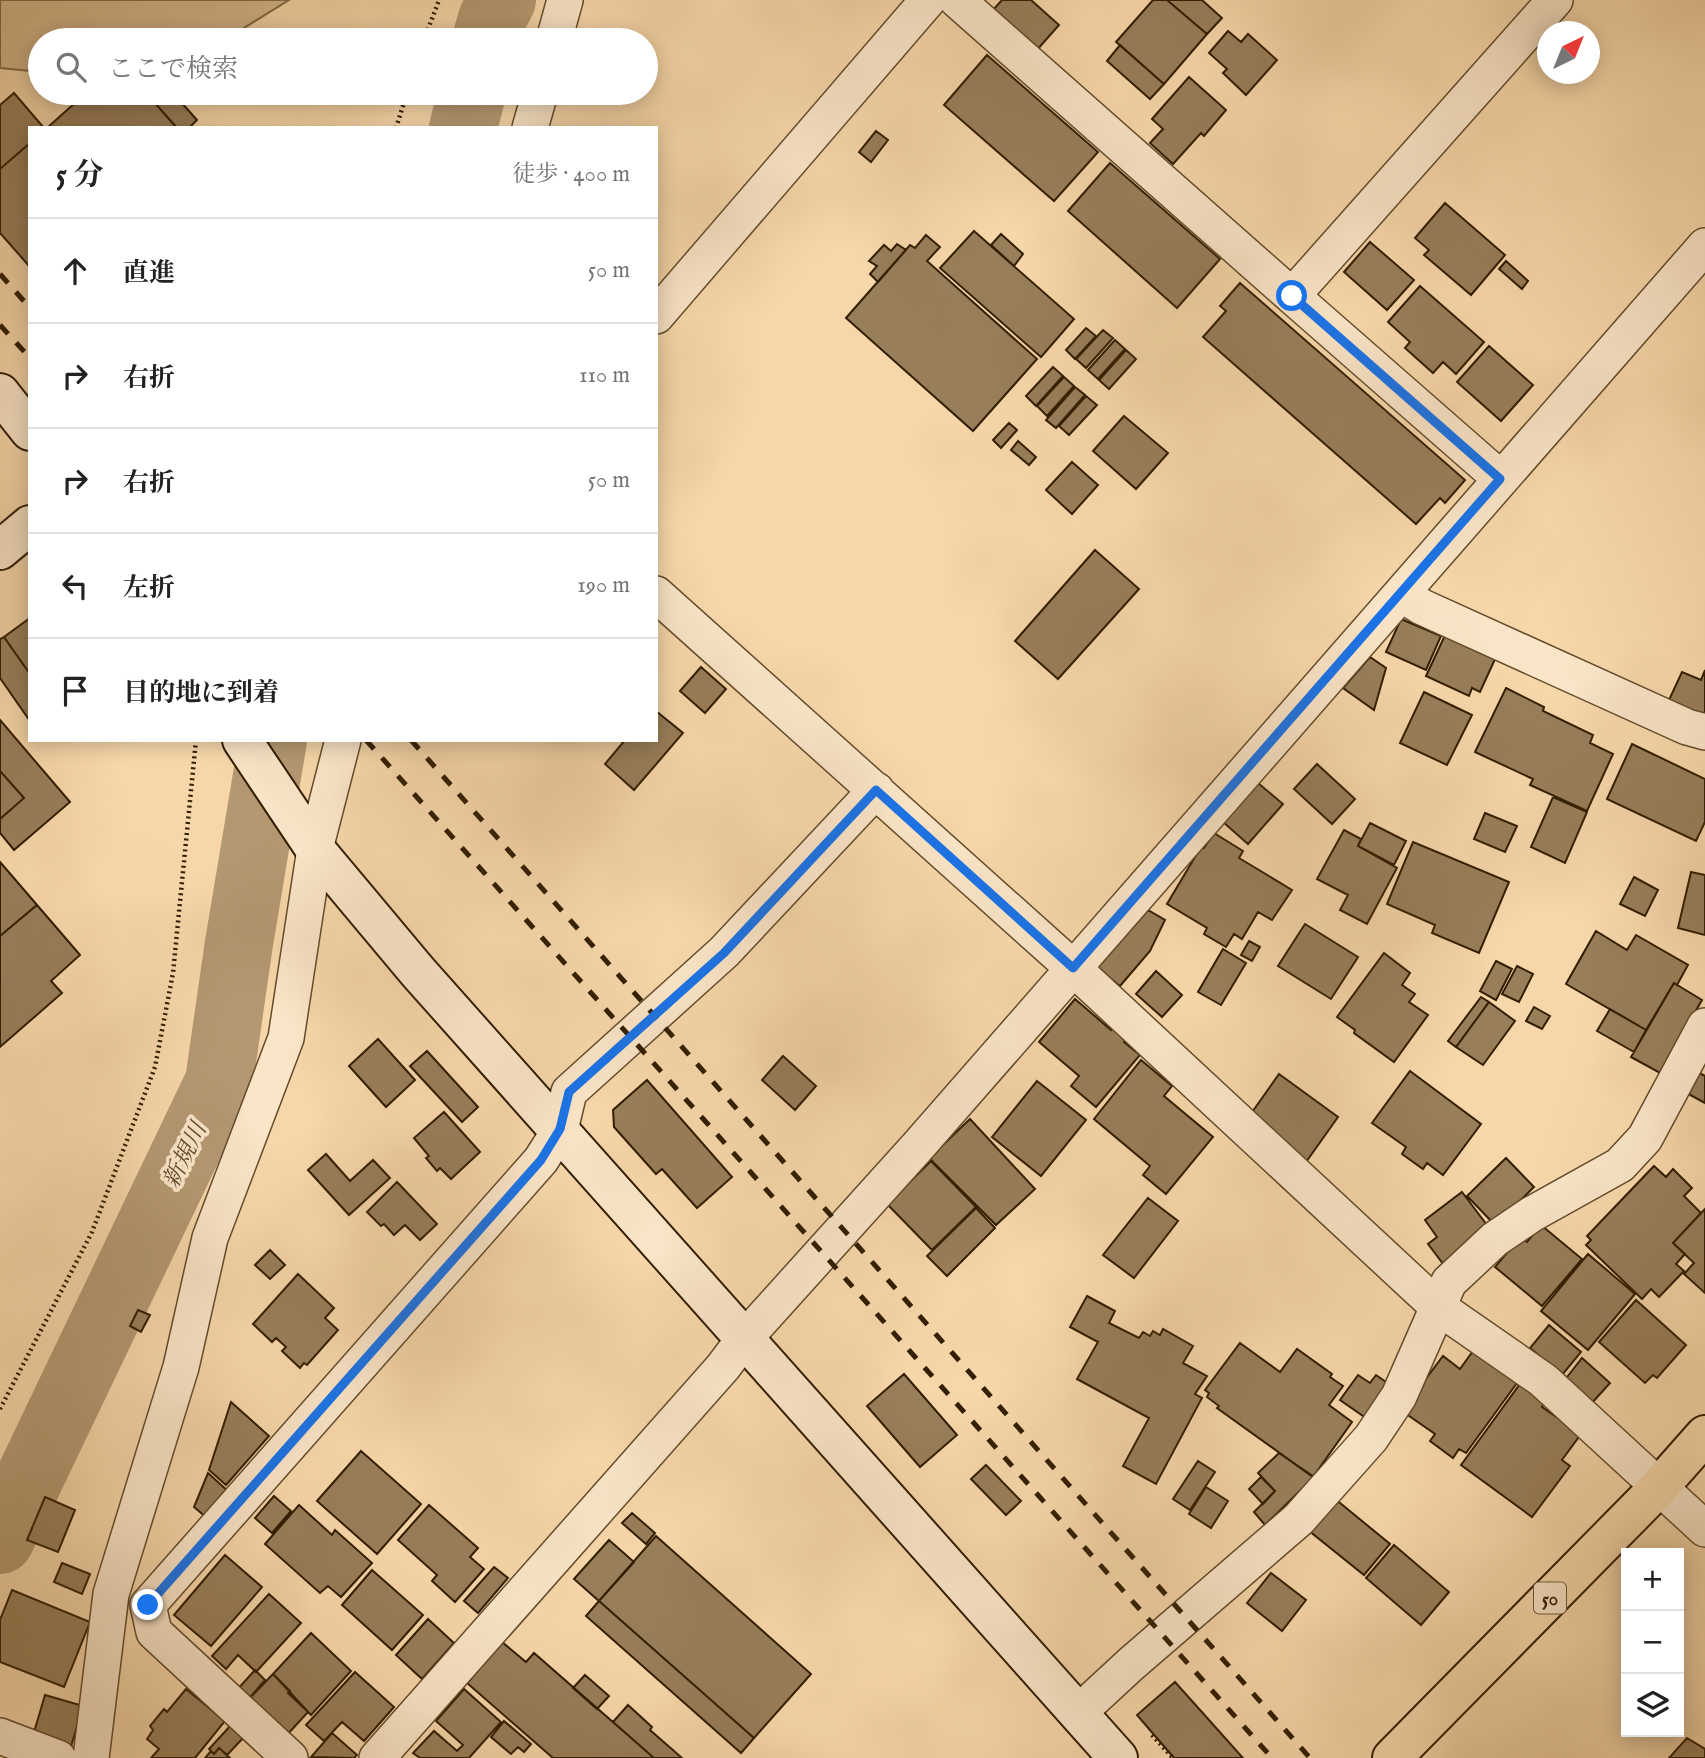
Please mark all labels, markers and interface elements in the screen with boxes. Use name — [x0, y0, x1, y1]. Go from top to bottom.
north arrow — [1537, 21, 1600, 84]
search box — [28, 28, 658, 105]
icon: search — [52, 48, 90, 86]
text: ここで検索 — [108, 53, 238, 86]
text: 5 分 — [56, 157, 103, 195]
text: 徒歩 · 400 m — [512, 160, 630, 189]
icon: ahead — [56, 252, 94, 290]
text: 50 m — [588, 256, 630, 285]
text: 直進 — [123, 257, 175, 290]
route start — [1276, 280, 1307, 311]
icon: right — [56, 357, 94, 395]
text: 110 m — [579, 361, 630, 390]
text: 右折 — [123, 362, 175, 395]
icon: right — [56, 462, 94, 500]
text: 50 m — [588, 466, 630, 495]
text: 右折 — [123, 467, 175, 500]
icon: left — [56, 567, 94, 605]
text: 190 m — [577, 571, 630, 600]
text: 左折 — [123, 572, 175, 605]
icon: arrive — [56, 672, 94, 710]
text: 目的地に到着 — [123, 677, 279, 710]
water label: 新規川 — [157, 1116, 215, 1193]
map controls — [1621, 1548, 1684, 1737]
button: + — [1621, 1548, 1684, 1611]
road number: 50 — [1534, 1582, 1566, 1614]
route end — [132, 1589, 163, 1620]
button: − — [1621, 1611, 1684, 1674]
button: layers — [1621, 1674, 1684, 1737]

